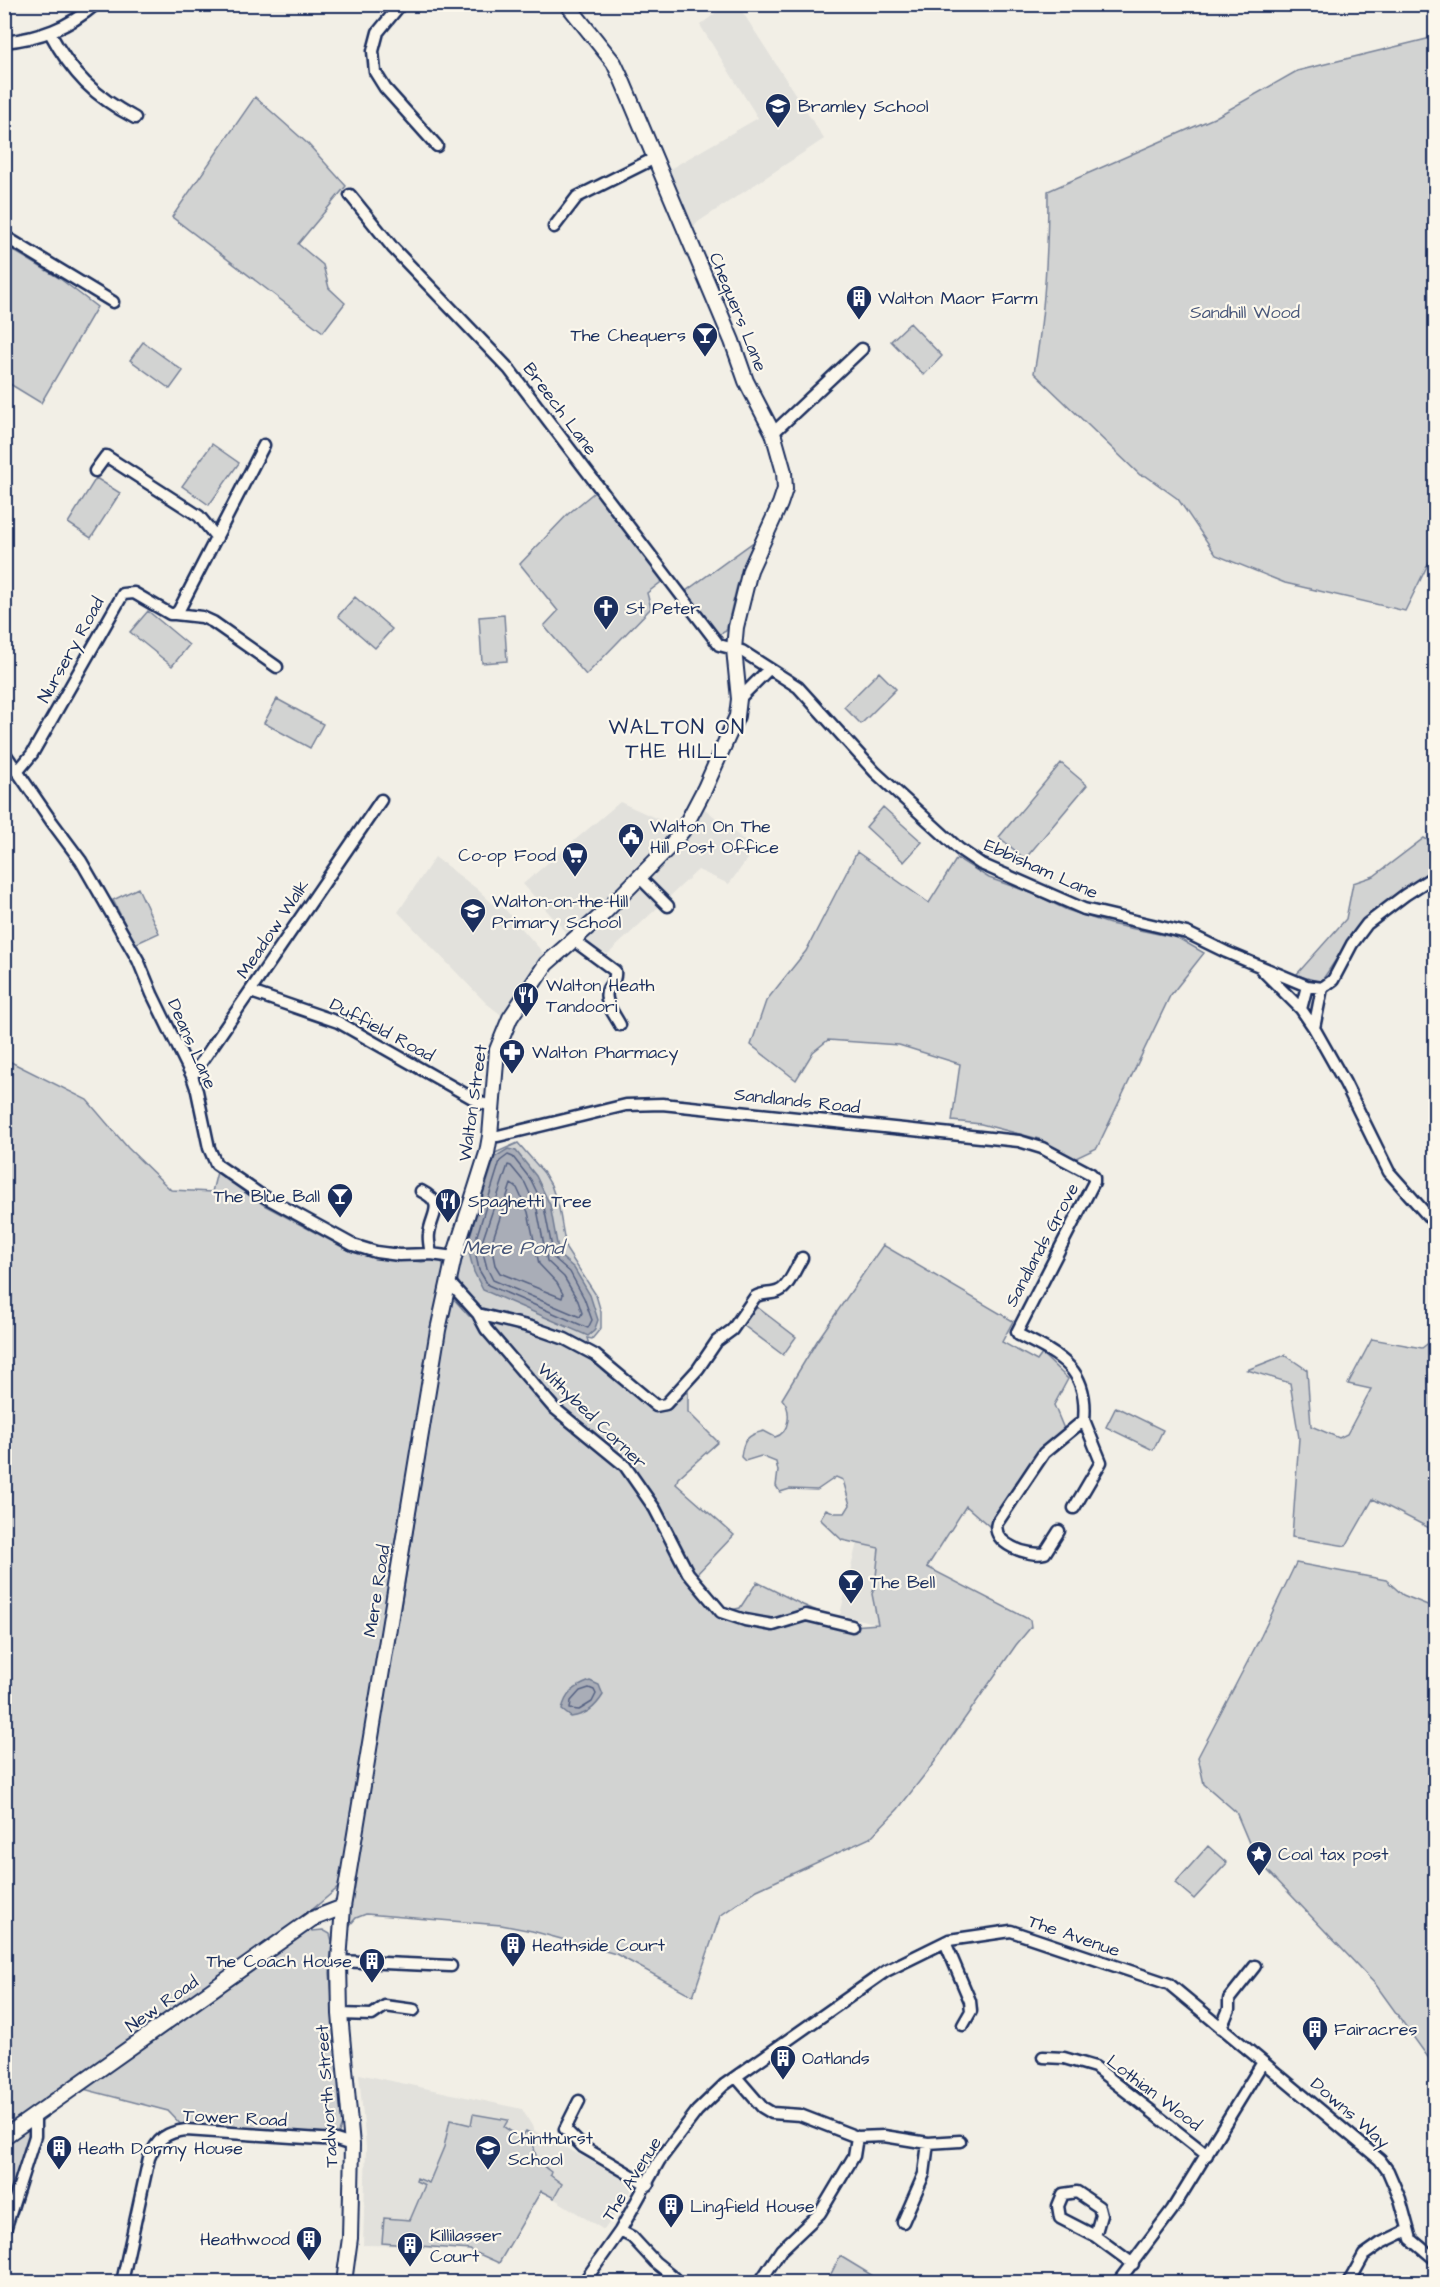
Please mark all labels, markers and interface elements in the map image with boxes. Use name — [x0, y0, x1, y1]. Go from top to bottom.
school or university icon: Bramley School — [763, 91, 793, 129]
place label: Bramley School — [798, 94, 929, 120]
street label: Chequers Lane — [703, 249, 773, 375]
building icon: Walton Maor Farm — [844, 283, 874, 321]
place label: Walton Maor Farm — [878, 286, 1037, 311]
park label: Sandhill Wood — [1190, 300, 1300, 325]
bar icon: The Chequers — [690, 320, 720, 358]
place label: The Chequers — [570, 323, 686, 348]
street label: Breech Lane — [517, 358, 603, 461]
street label: Nursery Road — [32, 593, 111, 708]
church icon: St Peter — [591, 593, 621, 631]
place label: St Peter — [626, 596, 700, 621]
district label: WALTON ON THE HILL — [608, 713, 746, 766]
place label: Walton On The Hill Post Office — [650, 814, 779, 860]
public building icon: Walton On The Hill Post Office — [616, 821, 646, 859]
street label: Ebbisham Lane — [980, 833, 1102, 905]
supermarket icon: Co-op Food — [560, 840, 590, 878]
place label: Co-op Food — [458, 843, 556, 868]
street label: Meadow Walk — [231, 874, 315, 984]
place label: Walton-on-the-Hill Primary School — [492, 889, 629, 936]
school or university icon: Walton-on-the-Hill Primary School — [458, 896, 488, 934]
place label: Walton Heath Tandoori — [546, 973, 655, 1019]
restaurant icon: Walton Heath Tandoori — [511, 980, 541, 1018]
street label: Duffield Road — [325, 992, 439, 1068]
street label: Deans Lane — [161, 995, 223, 1093]
pharmacy icon: Walton Pharmacy — [497, 1037, 527, 1075]
place label: Walton Pharmacy — [532, 1040, 679, 1066]
street label: Walton Street — [452, 1042, 494, 1163]
street label: Sandlands Road — [733, 1082, 861, 1120]
street label: Sandlands Grove — [999, 1178, 1085, 1311]
bar icon: The Blue Ball — [325, 1181, 355, 1219]
place label: The Blue Ball — [214, 1184, 320, 1209]
restaurant icon: Spaghetti Tree — [433, 1186, 463, 1224]
place label: Spaghetti Tree — [468, 1189, 592, 1215]
water label: Mere Pond — [462, 1234, 567, 1262]
street label: Withybed Corner — [531, 1357, 652, 1476]
street label: Mere Road — [357, 1543, 397, 1639]
bar icon: The Bell — [836, 1567, 866, 1605]
place label: The Bell — [870, 1570, 935, 1595]
place icon: Coal tax post — [1244, 1839, 1274, 1877]
place label: Coal tax post — [1278, 1842, 1389, 1867]
street label: The Avenue — [1025, 1909, 1123, 1963]
building icon: Heathside Court — [498, 1930, 528, 1968]
place label: Heathside Court — [532, 1933, 666, 1958]
building icon: The Coach House — [357, 1946, 387, 1984]
place label: The Coach House — [206, 1949, 352, 1974]
street label: New Road — [120, 1970, 204, 2038]
building icon: Fairacres — [1300, 2014, 1330, 2052]
place label: Fairacres — [1334, 2017, 1418, 2042]
street label: Tadworth Street — [309, 2023, 344, 2168]
building icon: Oatlands — [768, 2043, 798, 2081]
place label: Oatlands — [802, 2046, 870, 2071]
street label: Lothian Wood — [1101, 2049, 1207, 2137]
street label: Downs Way — [1304, 2072, 1395, 2155]
street label: Tower Road — [182, 2103, 288, 2133]
place label: Chinthurst School — [508, 2126, 594, 2172]
street label: The Avenue — [596, 2132, 668, 2226]
building icon: Heath Dormy House — [44, 2133, 74, 2171]
school or university icon: Chinthurst School — [473, 2133, 503, 2171]
place label: Heath Dormy House — [78, 2136, 243, 2162]
building icon: Lingfield House — [656, 2191, 686, 2229]
place label: Lingfield House — [690, 2194, 815, 2220]
place label: Killilasser Court — [430, 2223, 502, 2269]
building icon: Heathwood — [294, 2224, 324, 2262]
place label: Heathwood — [200, 2227, 290, 2252]
building icon: Killilasser Court — [395, 2230, 425, 2268]

